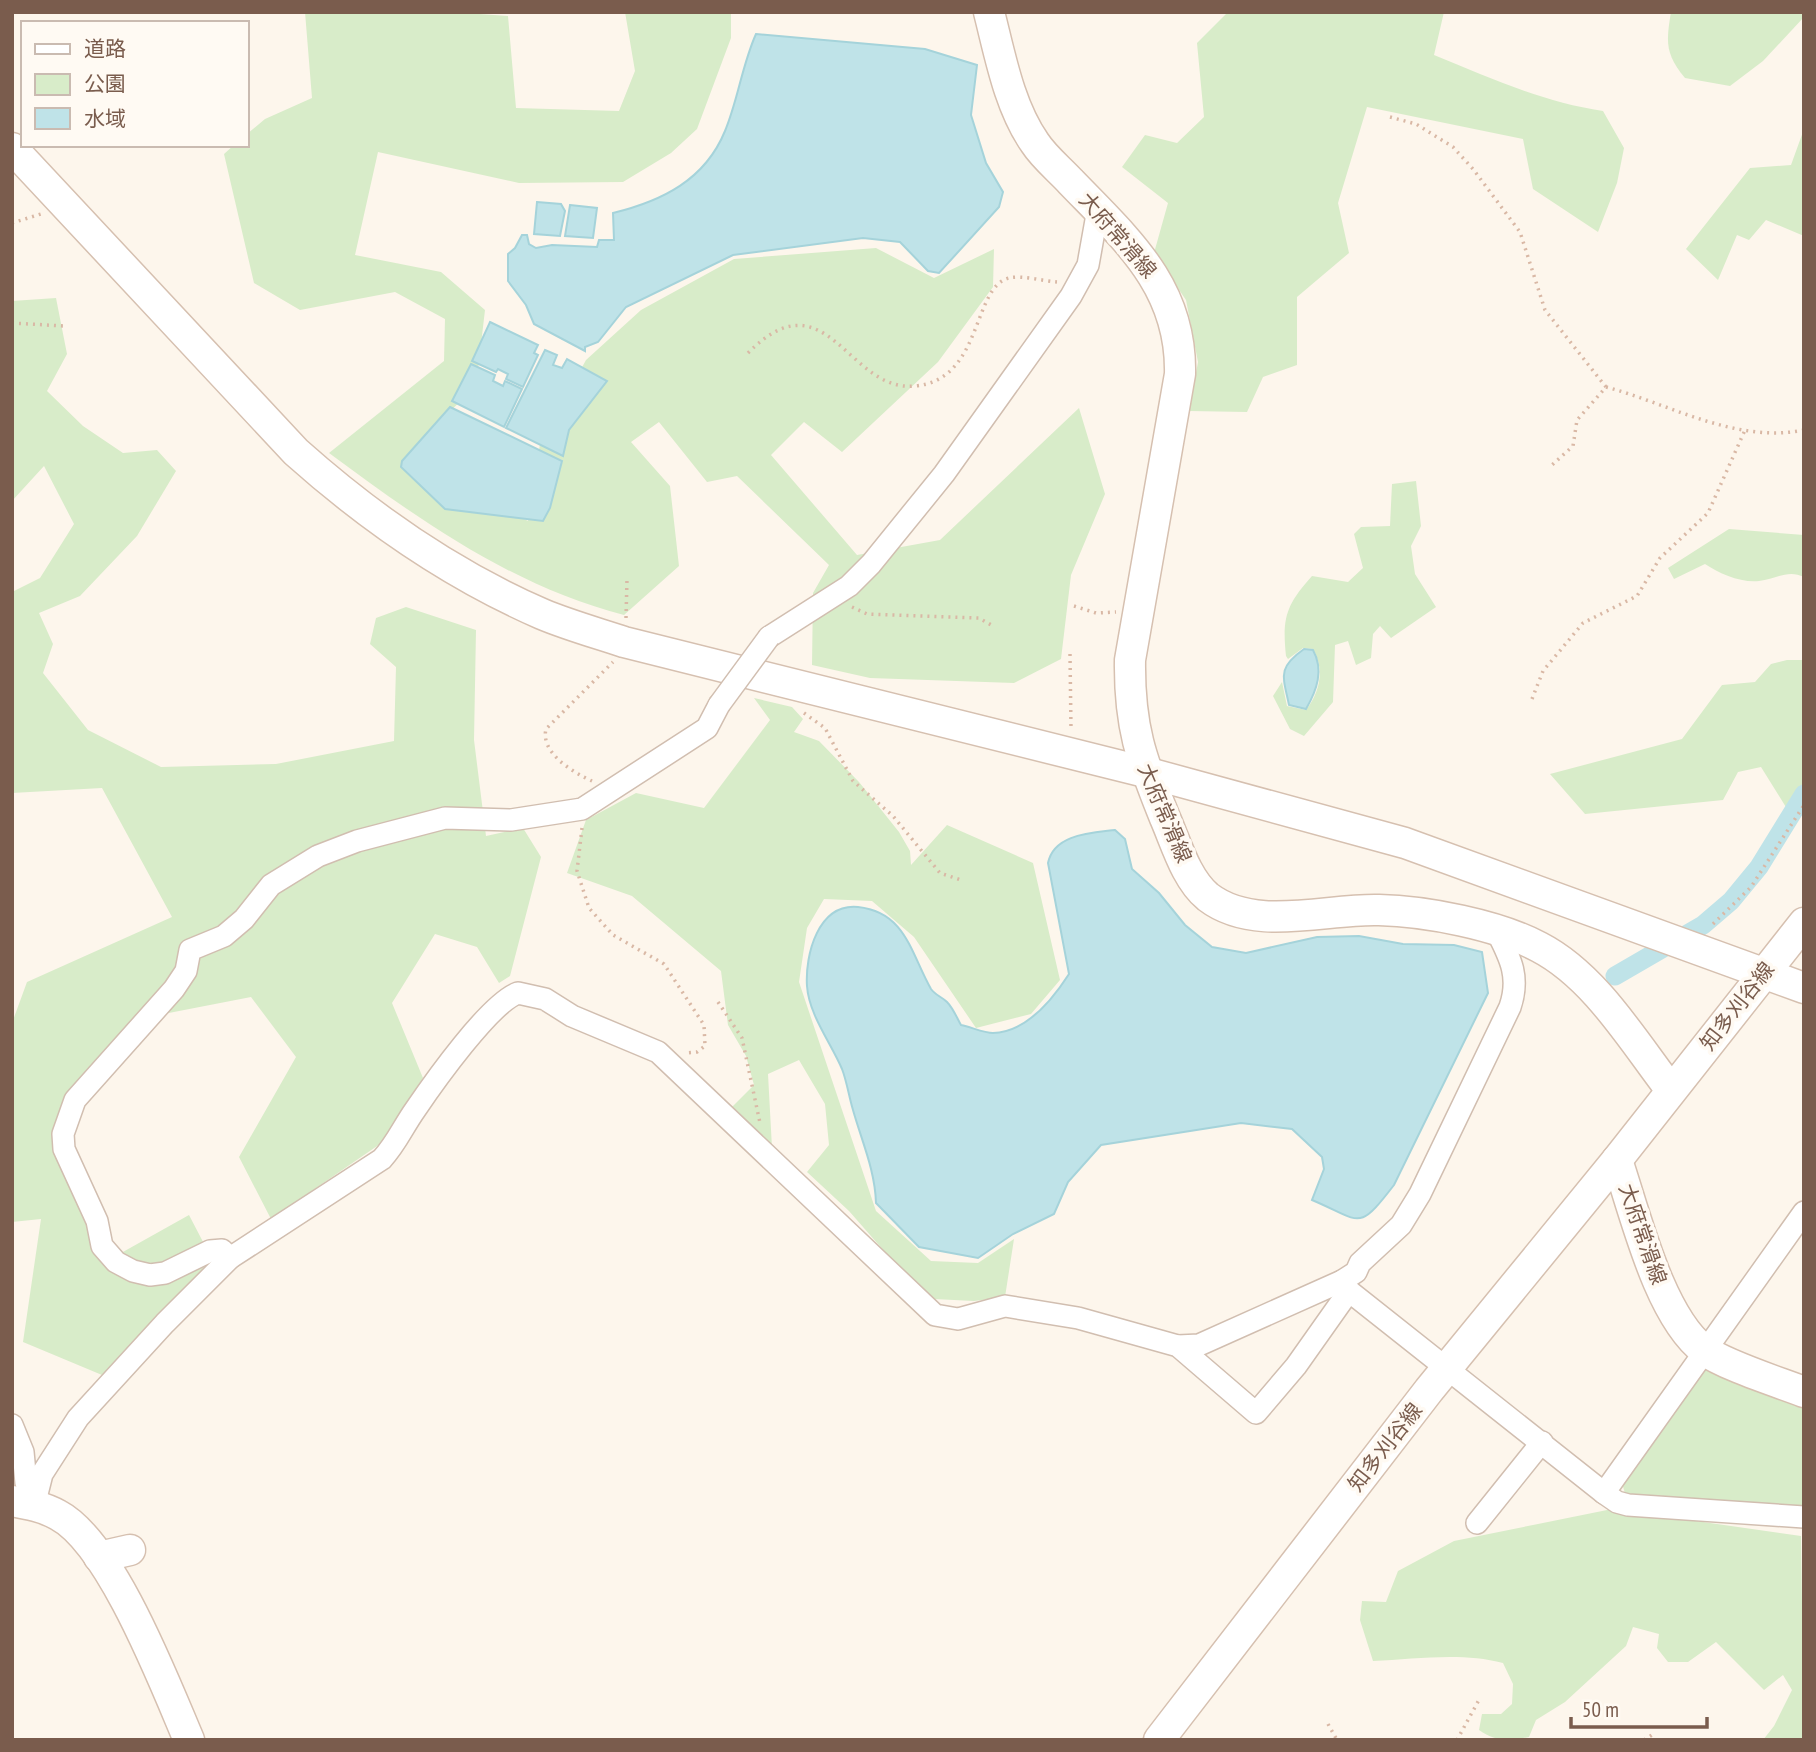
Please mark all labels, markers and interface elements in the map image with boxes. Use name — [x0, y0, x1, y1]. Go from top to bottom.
legend — [21, 21, 248, 147]
text: 道路 — [84, 35, 126, 62]
text: 公園 — [84, 70, 126, 97]
text: 水域 — [84, 105, 126, 132]
street label: 大府常滑線 — [1073, 187, 1163, 283]
street label: 大府常滑線 — [1132, 759, 1198, 867]
street label: 知多刈谷線 — [1694, 956, 1780, 1056]
street label: 大府常滑線 — [1613, 1180, 1673, 1288]
street label: 知多刈谷線 — [1342, 1397, 1428, 1497]
scale bar — [1571, 1686, 1708, 1730]
text: 50 m — [1582, 1696, 1619, 1723]

